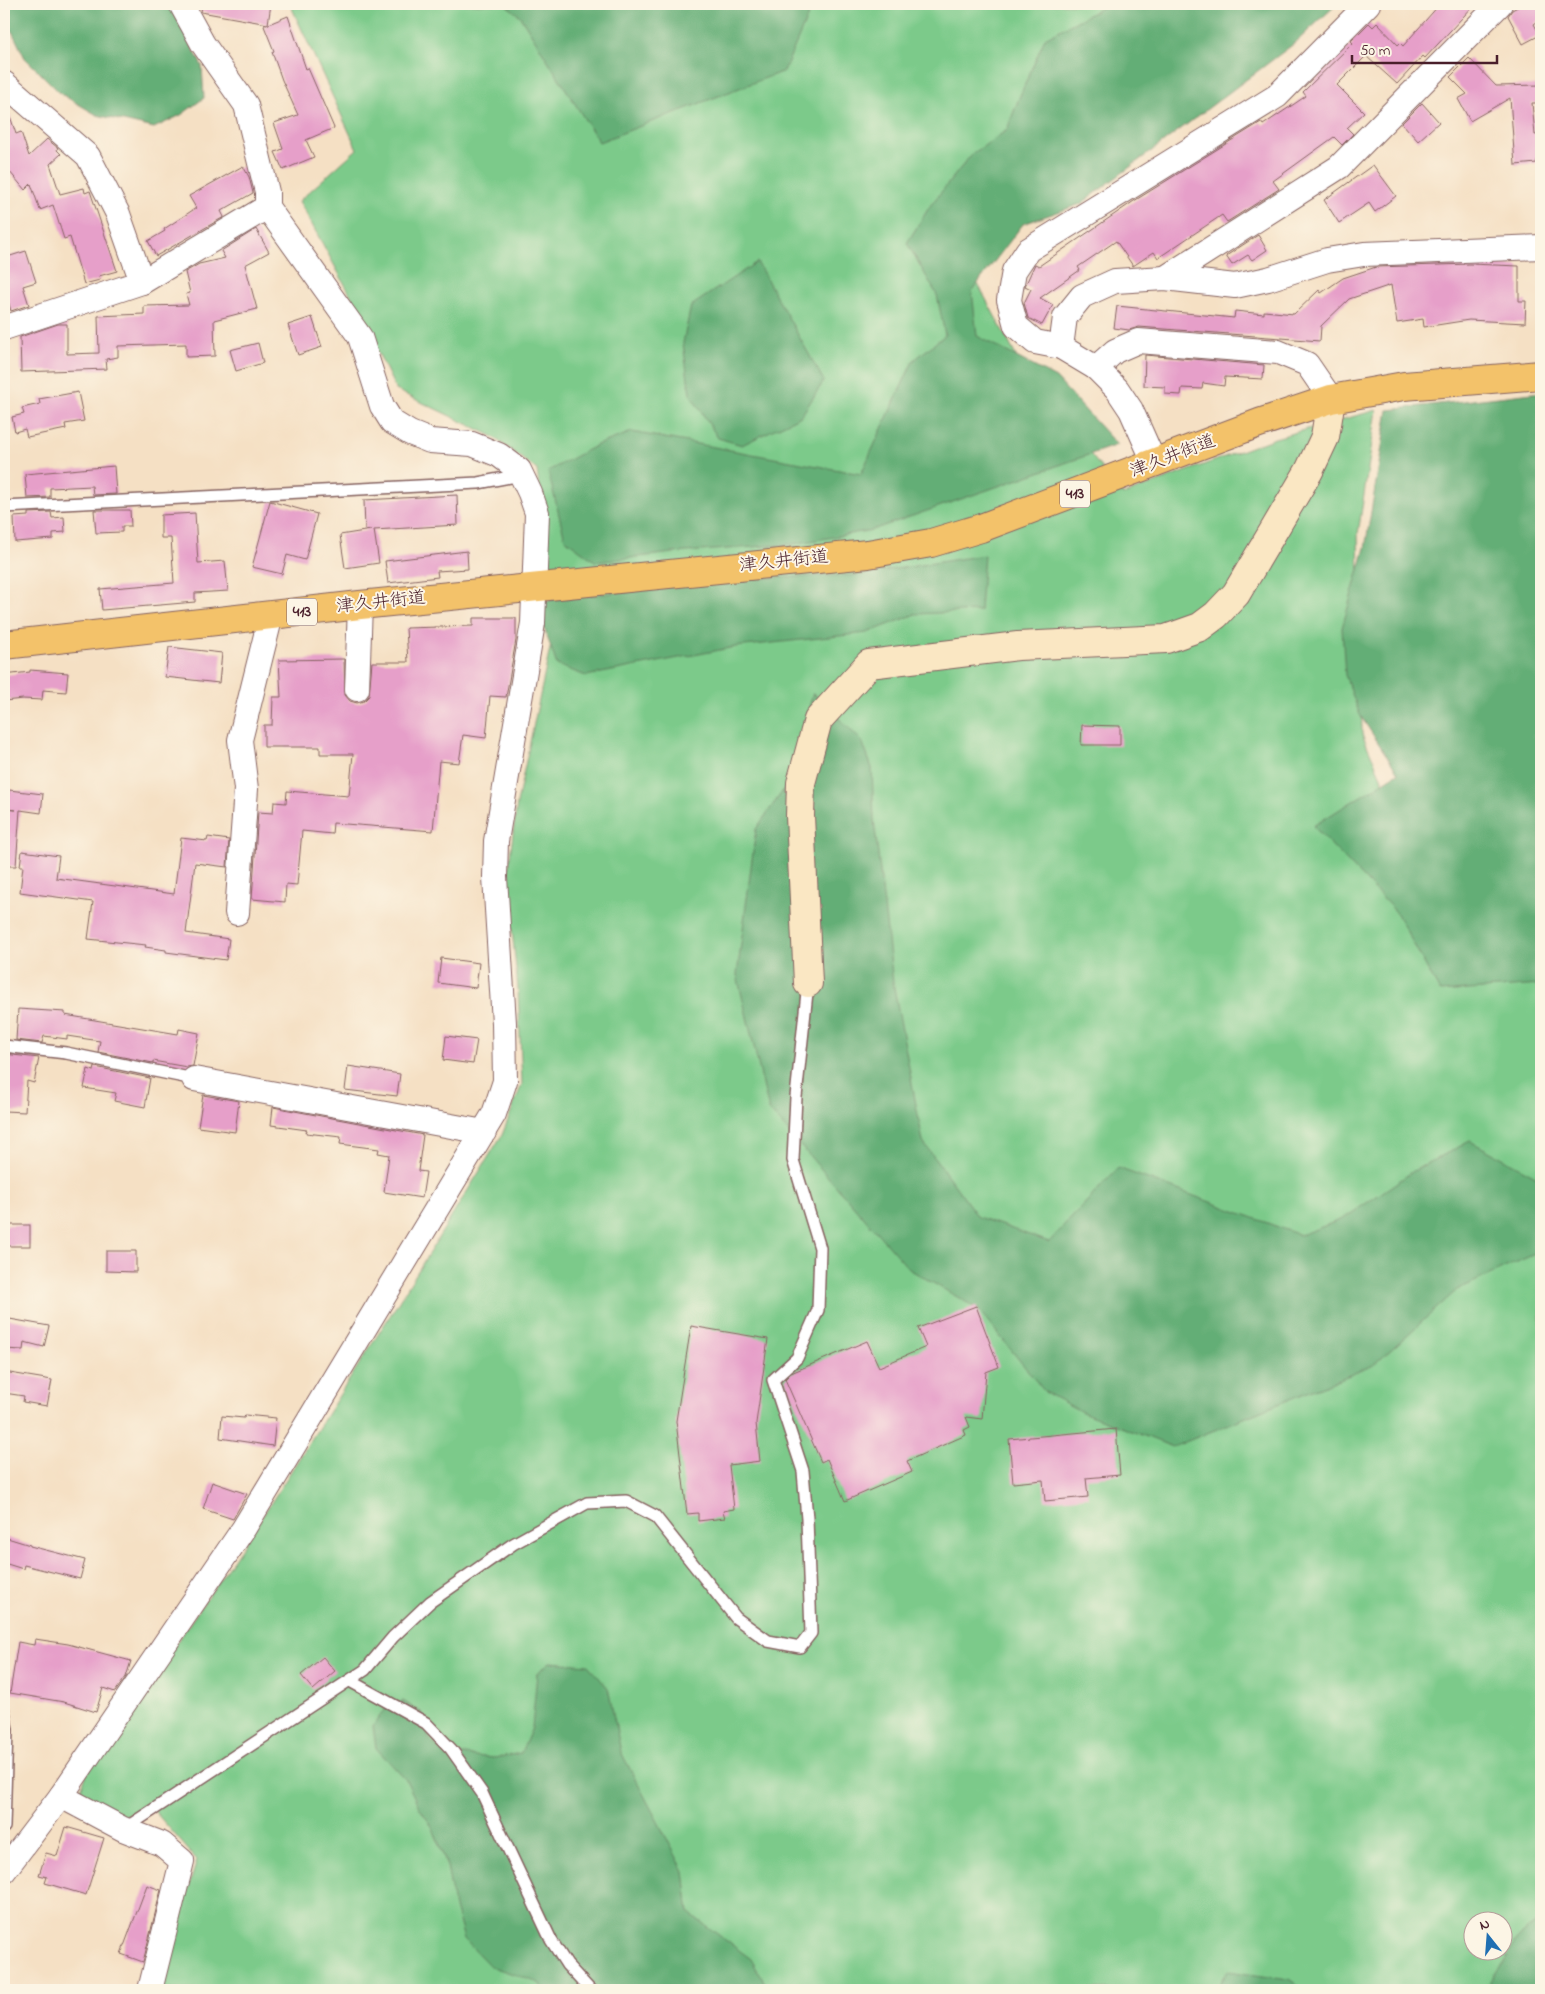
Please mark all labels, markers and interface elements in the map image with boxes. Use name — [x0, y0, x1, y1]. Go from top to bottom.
scale bar — [1352, 32, 1498, 64]
text: 50 m — [1360, 40, 1391, 62]
street label: 津久井街道 — [1126, 429, 1220, 485]
road number: 413 — [1060, 480, 1090, 508]
street label: 津久井街道 — [738, 544, 830, 580]
street label: 津久井街道 — [335, 585, 427, 621]
road number: 413 — [287, 598, 317, 626]
north arrow — [1462, 1912, 1512, 1962]
text: N — [1477, 1914, 1492, 1936]

